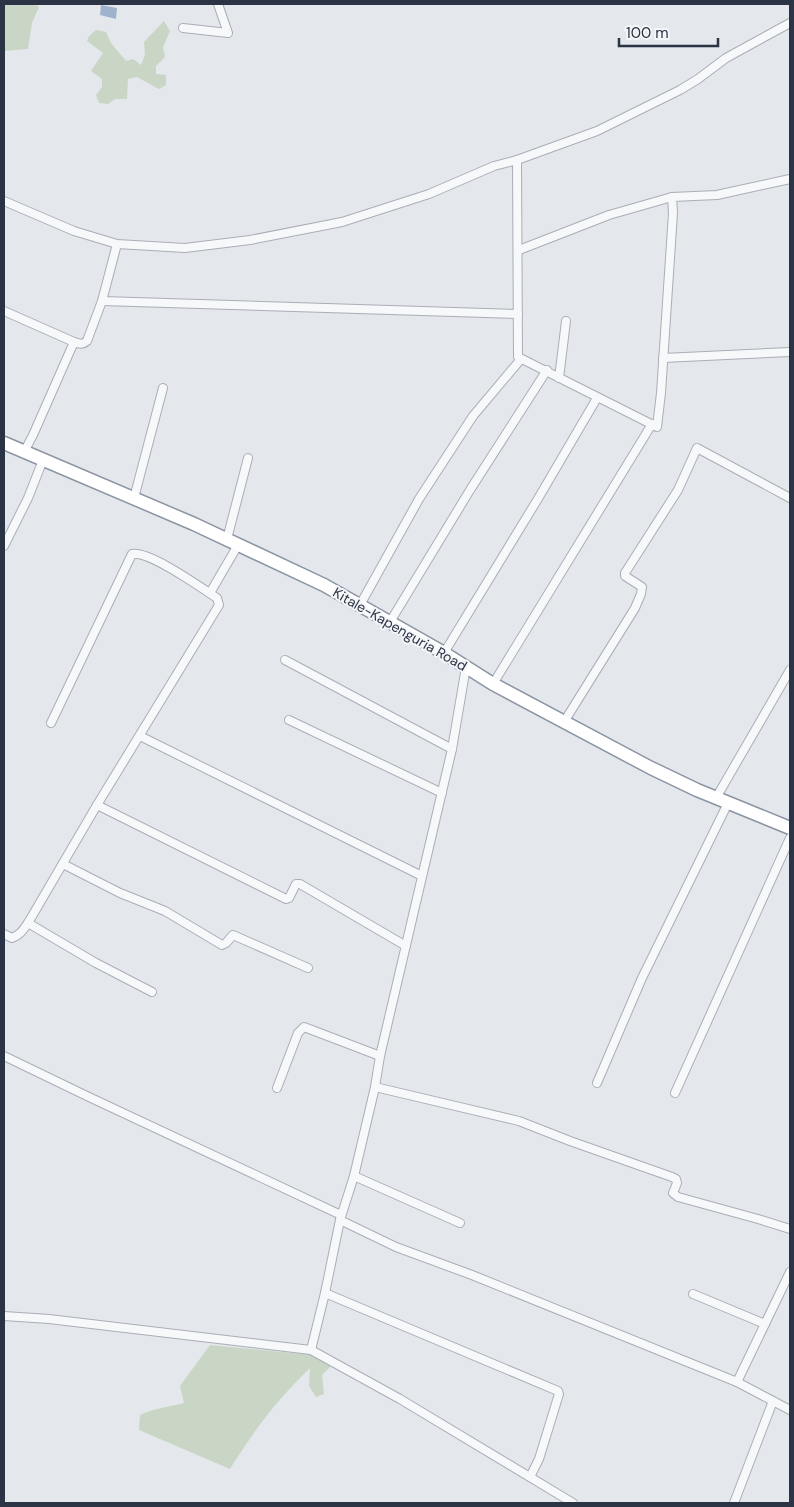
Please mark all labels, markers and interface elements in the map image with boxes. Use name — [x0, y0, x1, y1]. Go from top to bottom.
scale bar — [619, 15, 718, 47]
text: 100 m — [626, 23, 669, 43]
street label: Kitale-Kapenguria Road — [330, 583, 470, 675]

